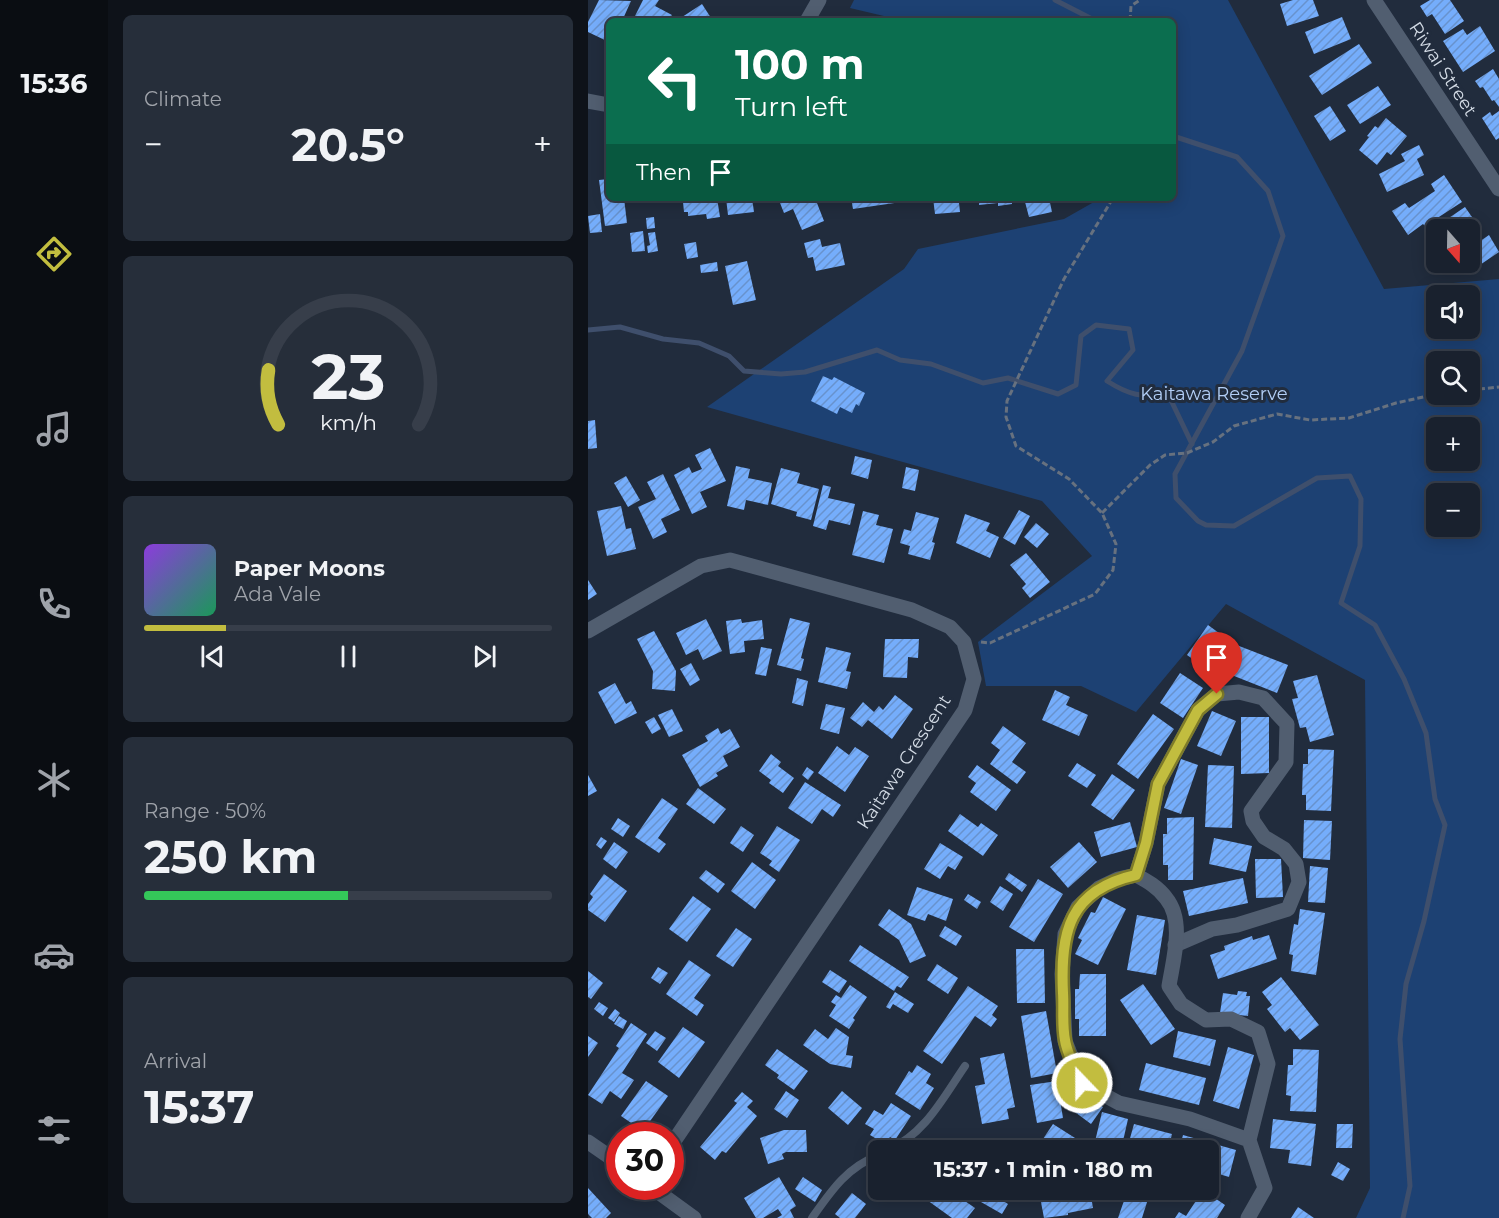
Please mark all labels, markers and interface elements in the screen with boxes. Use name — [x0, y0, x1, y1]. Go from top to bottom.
street label: Riwai Street — [1404, 18, 1482, 120]
text: 100 m — [735, 38, 864, 90]
icon: left — [636, 42, 714, 120]
text: 15:36 — [21, 67, 87, 100]
text: Climate — [144, 87, 222, 111]
text: Turn left — [735, 90, 848, 123]
text: 20.5° — [291, 117, 405, 172]
text: − — [144, 124, 163, 164]
text: + — [533, 124, 552, 164]
icon: arrive — [704, 156, 737, 189]
text: Then — [636, 159, 692, 186]
north arrow — [1426, 219, 1480, 273]
map controls — [1426, 219, 1480, 537]
icon: directions — [33, 233, 75, 275]
button: sound — [1426, 285, 1480, 339]
text: 23 — [311, 340, 385, 416]
button: search — [1426, 351, 1480, 405]
park label: Kaitawa Reserve — [1140, 383, 1288, 405]
icon: music — [33, 408, 75, 450]
text: km/h — [319, 410, 377, 436]
button: + — [1426, 417, 1480, 471]
button: − — [1426, 483, 1480, 537]
text: Paper Moons — [234, 555, 385, 582]
text: Ada Vale — [234, 582, 321, 606]
icon: phone — [33, 583, 75, 625]
pin — [1191, 632, 1242, 694]
icon: previous — [196, 640, 229, 673]
icon: pause — [332, 640, 365, 673]
icon: next — [468, 640, 501, 673]
icon: arrive — [1200, 641, 1233, 674]
street label: Kaitawa Crescent — [852, 691, 956, 833]
icon: climate — [33, 759, 75, 801]
text: Range · 50% — [144, 799, 266, 823]
text: 250 km — [144, 829, 317, 884]
icon: car — [33, 934, 75, 976]
text: Arrival — [144, 1049, 207, 1073]
position arrow — [1050, 1051, 1114, 1115]
text: 15:37 — [144, 1079, 254, 1134]
icon: filters — [33, 1109, 75, 1151]
speed limit sign: 30 — [606, 1122, 684, 1200]
text: 15:37 · 1 min · 180 m — [934, 1156, 1153, 1183]

